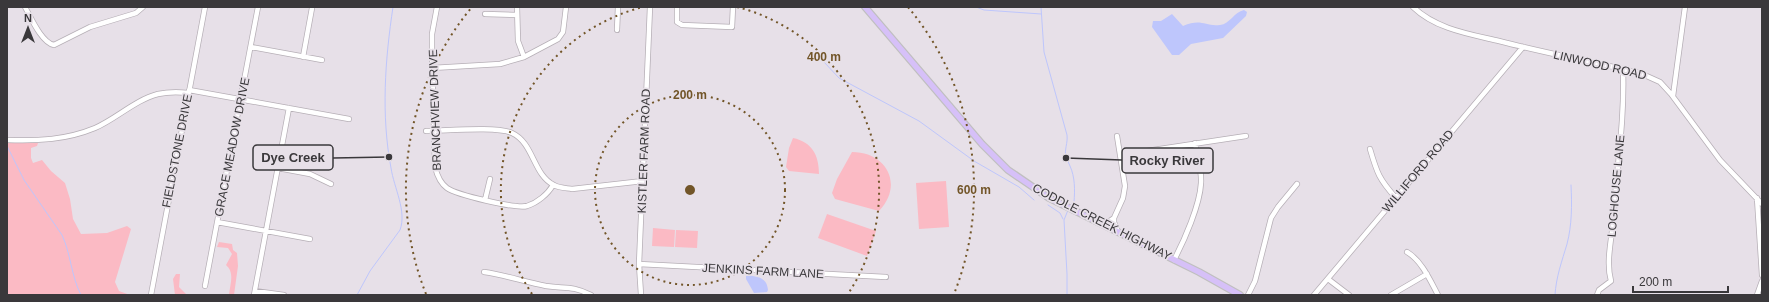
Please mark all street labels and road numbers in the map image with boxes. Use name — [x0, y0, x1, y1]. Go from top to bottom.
street label: LINWOOD ROAD — [1552, 47, 1648, 83]
street label: BRANCHVIEW DRIVE — [426, 49, 444, 171]
street label: GRACE MEADOW DRIVE — [212, 76, 252, 218]
street label: KISTLER FARM ROAD — [635, 88, 653, 214]
street label: FIELDSTONE DRIVE — [159, 93, 195, 209]
street label: WILLIFORD ROAD — [1379, 127, 1457, 215]
street label: LOGHOUSE LANE — [1605, 134, 1627, 238]
street label: CODDLE CREEK HIGHWAY — [1030, 181, 1174, 263]
street label: JENKINS FARM LANE — [702, 261, 824, 281]

